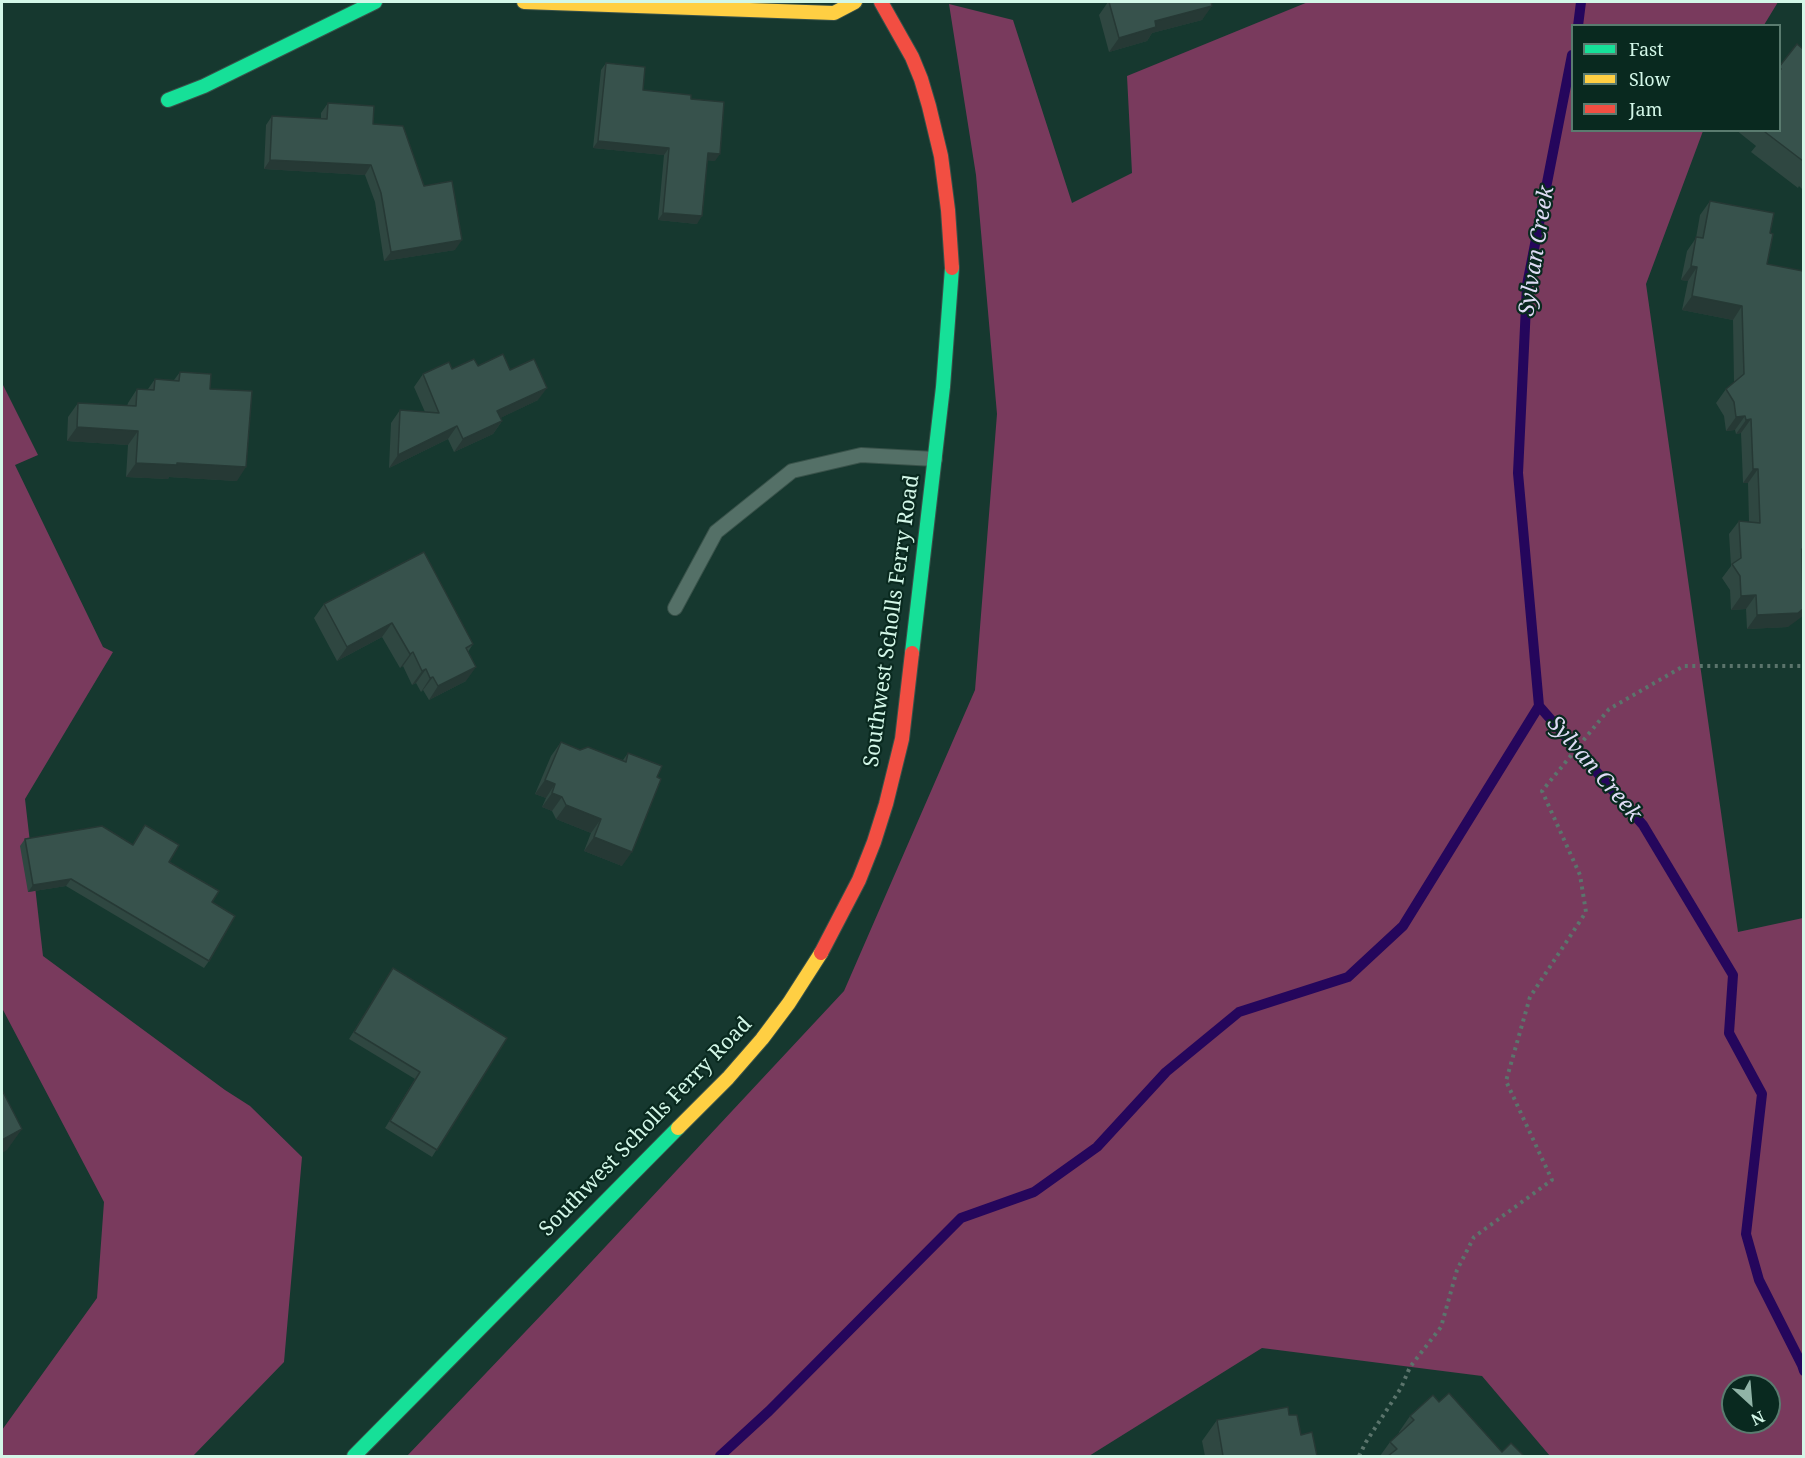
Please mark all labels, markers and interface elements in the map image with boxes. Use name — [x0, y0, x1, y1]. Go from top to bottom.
legend — [1571, 24, 1781, 132]
text: Fast — [1629, 37, 1664, 61]
text: Slow — [1629, 67, 1670, 91]
text: Jam — [1629, 97, 1663, 121]
water label: Sylvan Creek — [1514, 184, 1560, 318]
street label: Southwest Scholls Ferry Road — [859, 473, 925, 769]
water label: Sylvan Creek — [1541, 711, 1647, 827]
street label: Southwest Scholls Ferry Road — [535, 1012, 757, 1242]
north arrow — [1721, 1374, 1781, 1434]
text: N — [1748, 1406, 1769, 1431]

